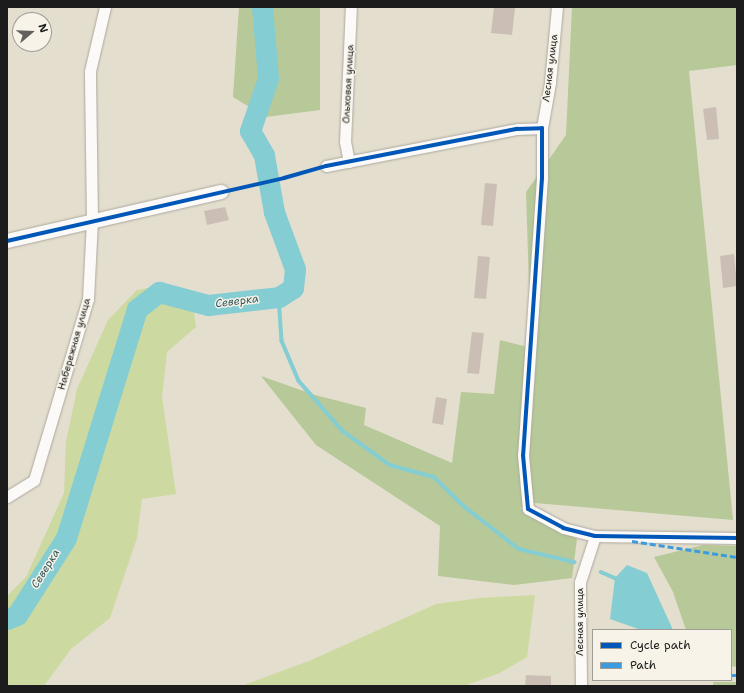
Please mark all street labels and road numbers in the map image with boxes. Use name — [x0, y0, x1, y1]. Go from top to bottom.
street label: Лесная улица — [540, 33, 560, 103]
street label: Ольховая улица — [340, 44, 356, 124]
street label: Набережная улица — [55, 297, 93, 391]
street label: Лесная улица — [574, 588, 586, 656]

